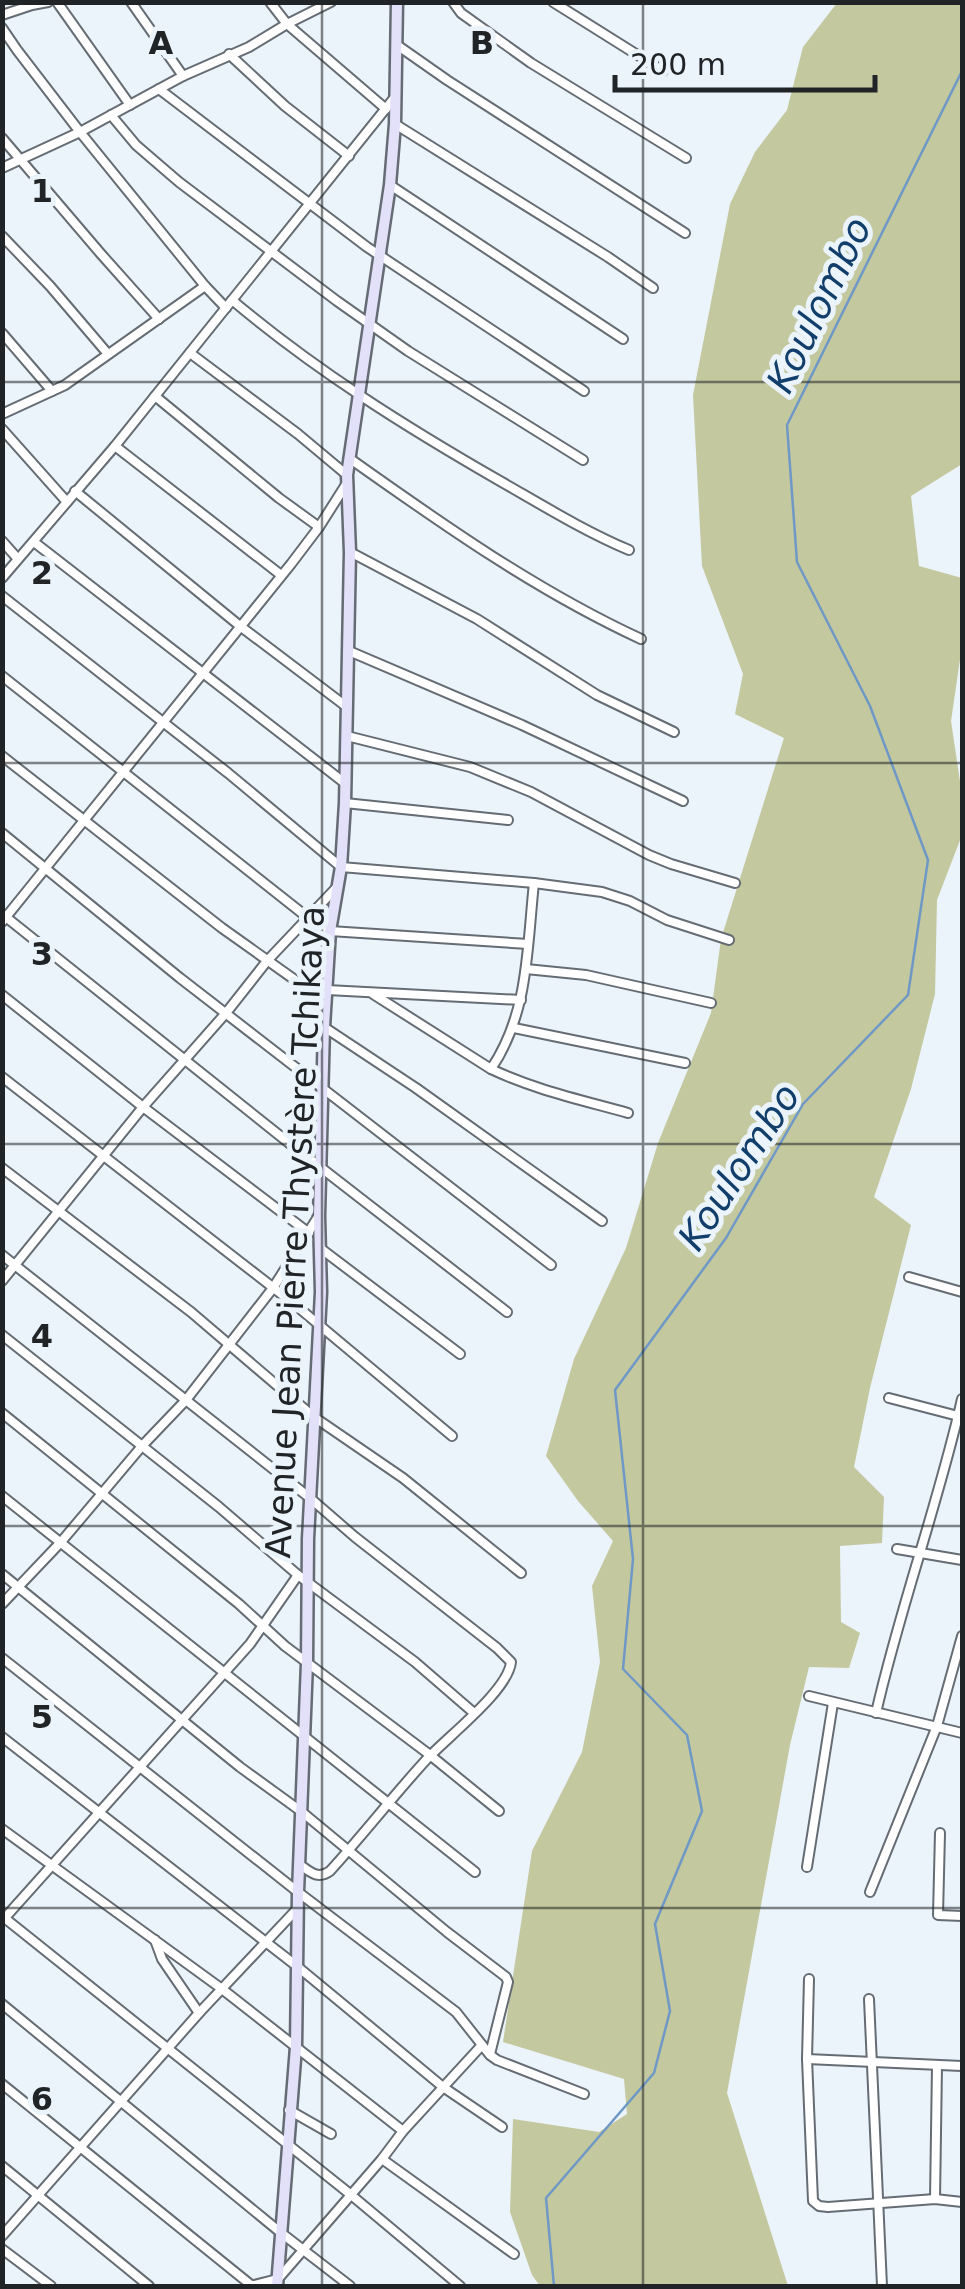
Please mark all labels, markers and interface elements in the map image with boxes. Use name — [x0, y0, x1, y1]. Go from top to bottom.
text: A — [149, 24, 174, 62]
text: B — [470, 24, 494, 62]
scale bar — [615, 30, 875, 92]
text: 200 m — [630, 47, 726, 82]
text: 1 — [31, 172, 53, 210]
water label: Koulombo — [758, 210, 880, 400]
text: 2 — [31, 554, 53, 592]
street label: Avenue Jean Pierre Thystère Tchikaya — [258, 905, 332, 1559]
text: 3 — [31, 935, 53, 973]
water label: Koulombo — [669, 1076, 809, 1258]
text: 4 — [31, 1317, 53, 1355]
text: 5 — [31, 1698, 53, 1736]
text: 6 — [31, 2080, 53, 2118]

